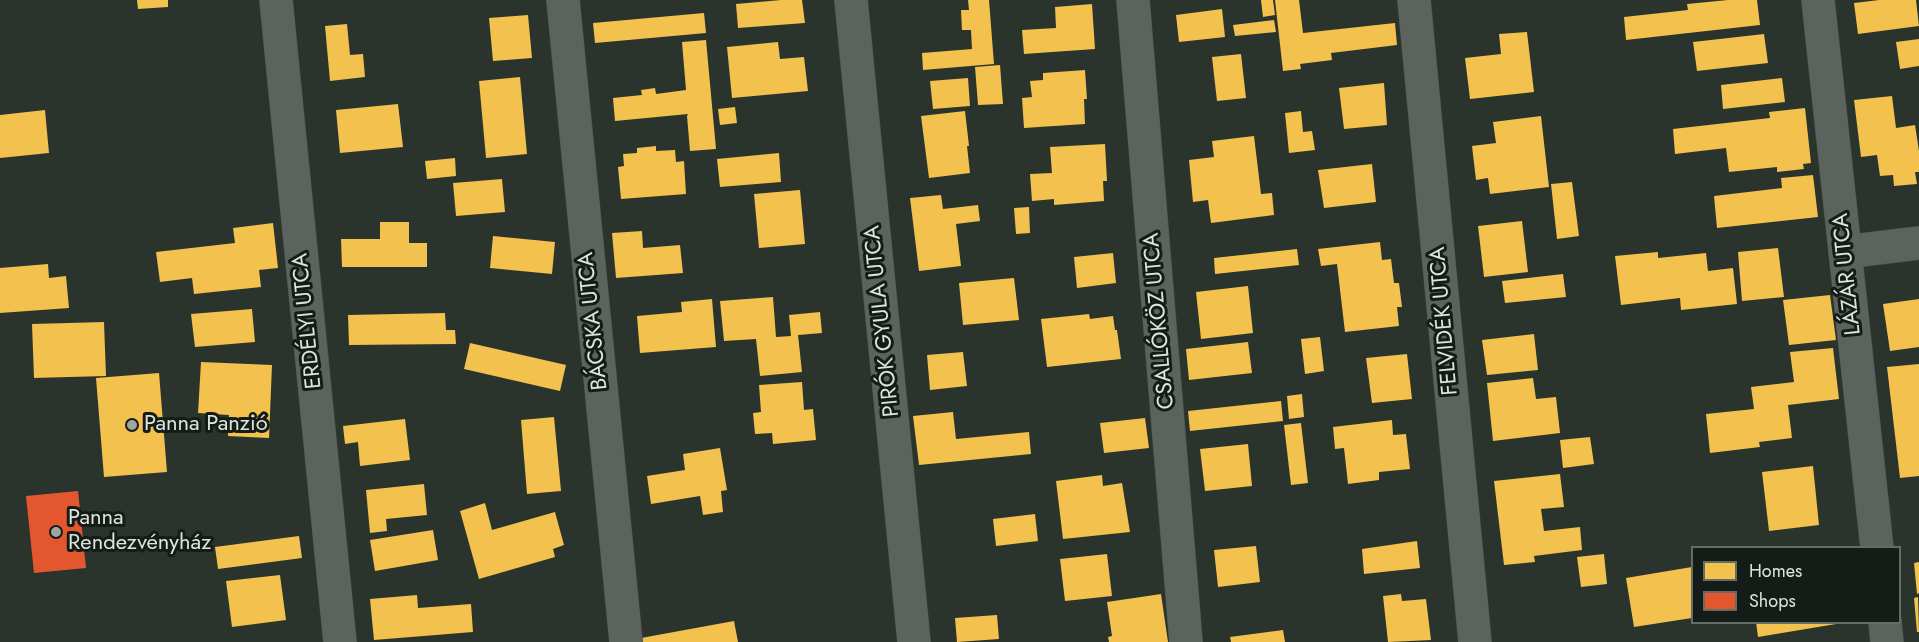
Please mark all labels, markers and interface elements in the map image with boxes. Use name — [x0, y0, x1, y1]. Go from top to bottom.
street label: LÁZÁR UTCA — [1828, 212, 1868, 336]
street label: PIRÓK GYULA UTCA — [860, 224, 906, 418]
street label: CSALLÓKÖZ UTCA — [1139, 232, 1181, 410]
street label: FELVIDÉK UTCA — [1425, 246, 1465, 396]
street label: BÁCSKA UTCA — [574, 251, 614, 391]
street label: ERDÉLYI UTCA — [288, 252, 328, 390]
place label: Panna Panzió — [144, 412, 268, 438]
marker: Panna Panzió — [125, 418, 139, 432]
place label: Panna Rendezvényház — [68, 506, 211, 558]
marker: Panna Rendezvényház — [49, 525, 63, 539]
legend — [1691, 546, 1901, 624]
text: Homes — [1749, 558, 1802, 584]
text: Shops — [1749, 588, 1796, 614]

